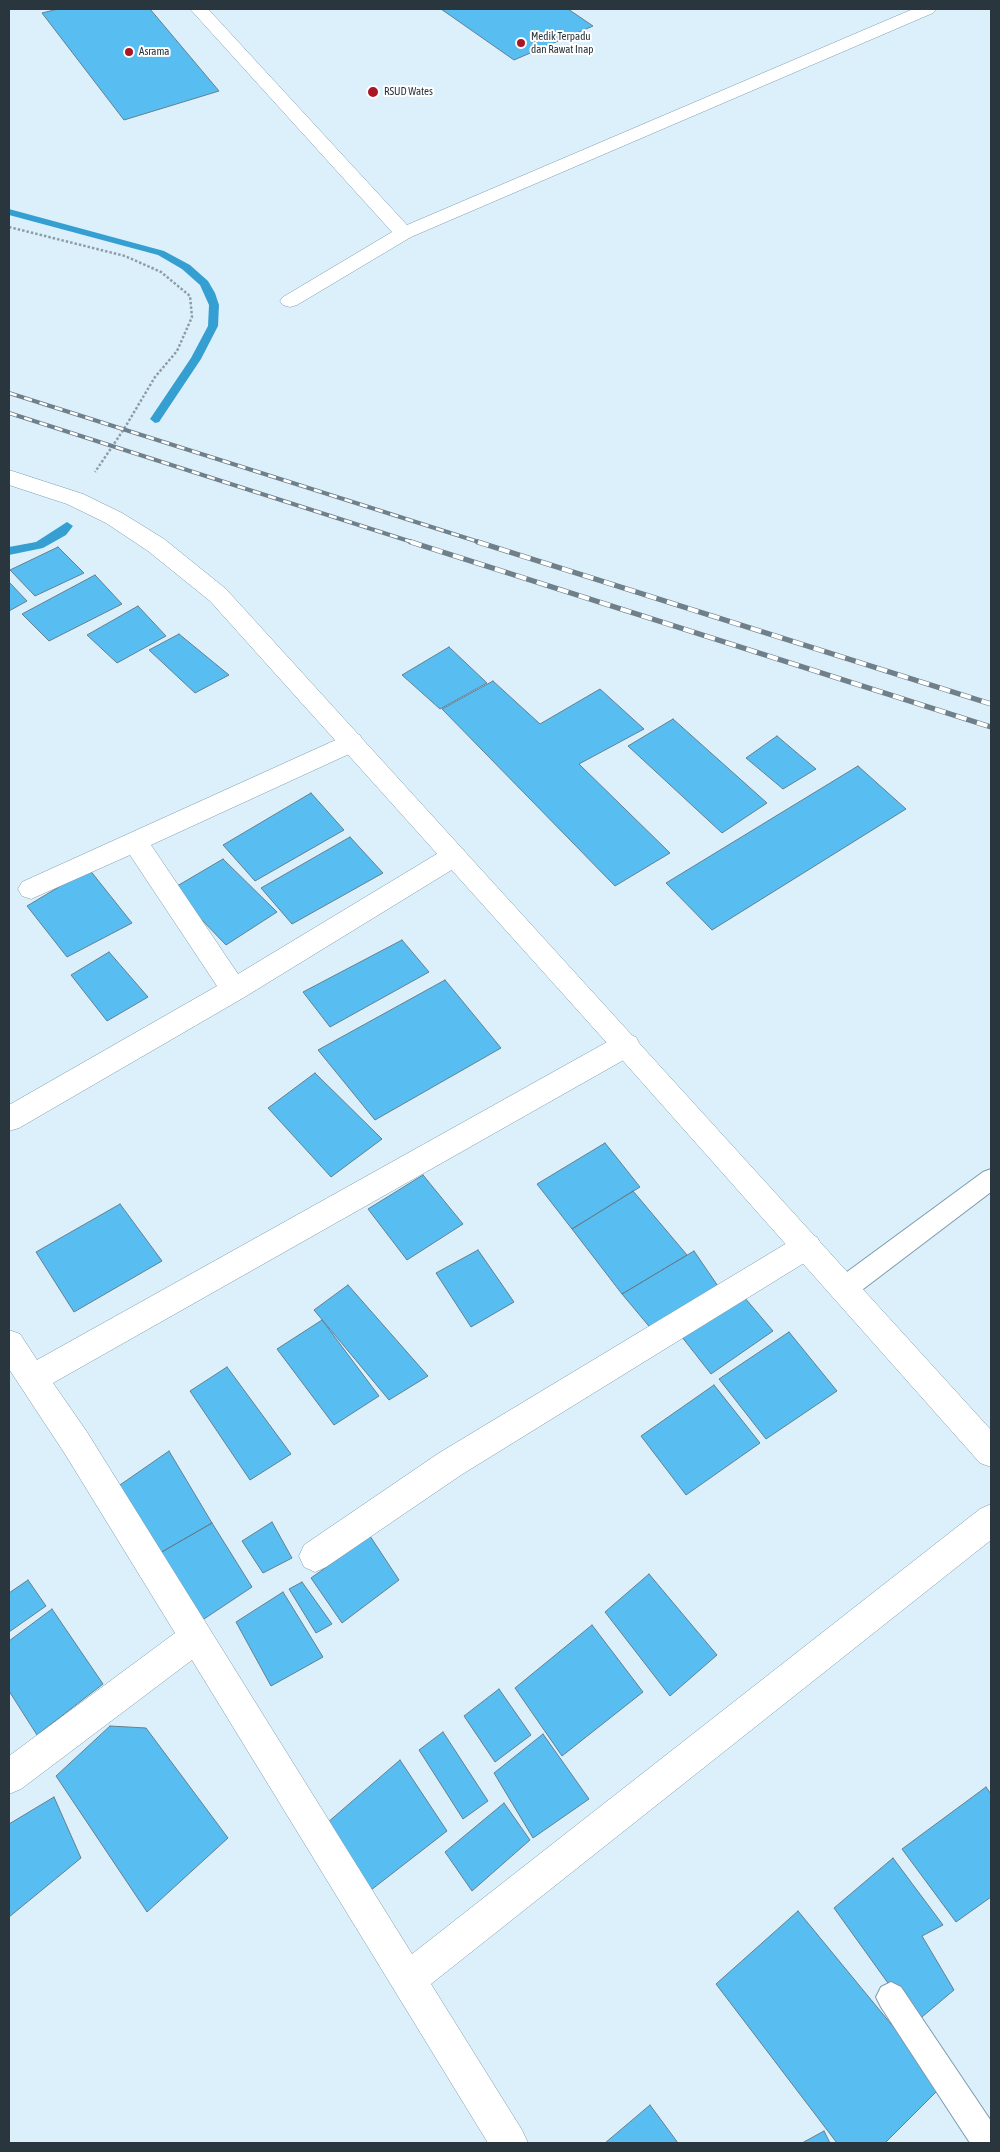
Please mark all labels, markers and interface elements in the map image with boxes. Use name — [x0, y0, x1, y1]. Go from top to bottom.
place label: Medik Terpadu dan Rawat Inap — [531, 30, 594, 56]
marker: Medik Terpadu dan Rawat Inap — [515, 37, 527, 49]
place label: Asrama — [139, 45, 169, 59]
marker: Asrama — [123, 46, 135, 58]
marker: RSUD Wates — [366, 85, 380, 99]
place label: RSUD Wates — [384, 85, 433, 99]

